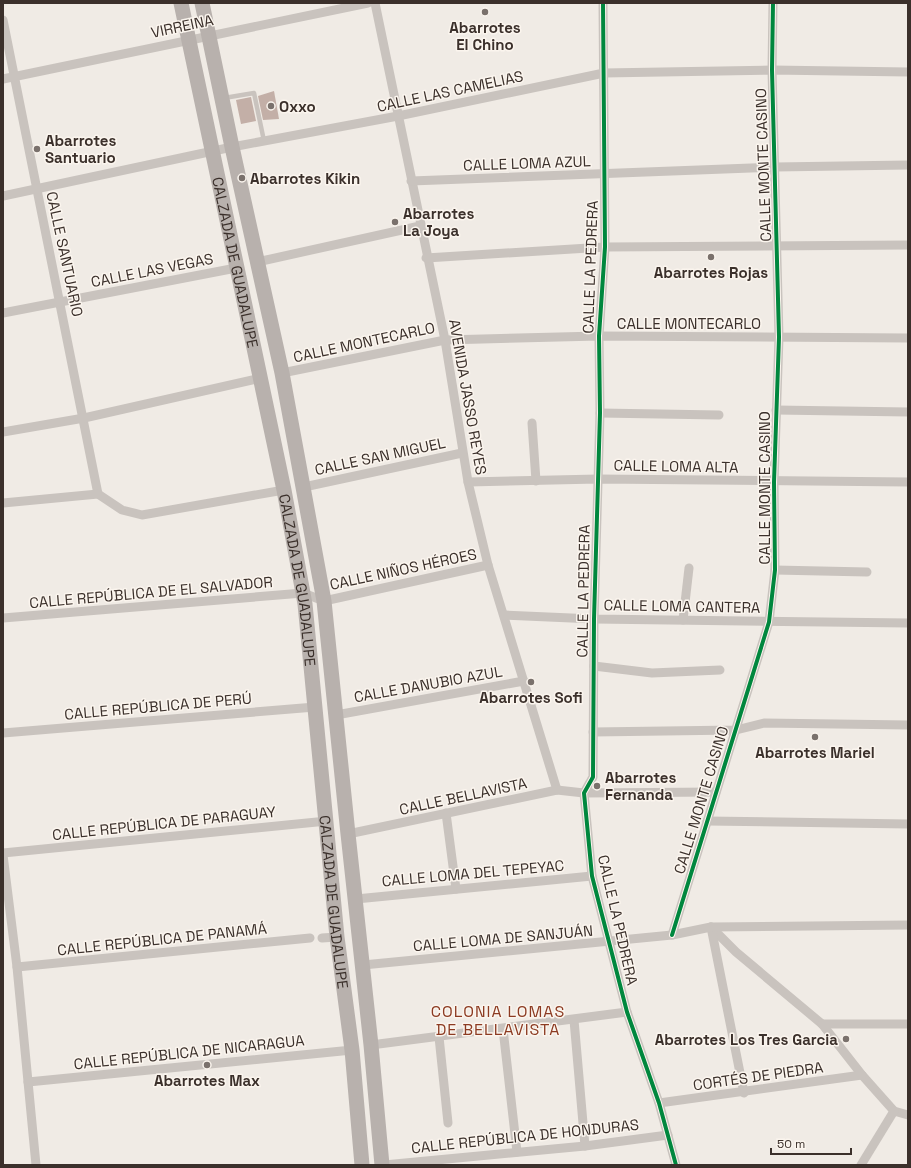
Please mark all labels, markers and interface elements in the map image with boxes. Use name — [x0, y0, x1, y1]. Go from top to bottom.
marker: Abarrotes El Chino — [480, 7, 490, 17]
street label: VIRREINA — [149, 10, 216, 42]
place label: Abarrotes El Chino — [449, 18, 521, 54]
street label: CALLE LAS CAMELIAS — [375, 66, 525, 116]
street label: CALLE MONTE CASINO — [751, 88, 775, 242]
place label: Oxxo — [279, 97, 316, 116]
marker: Oxxo — [266, 101, 276, 111]
place label: Abarrotes Santuario — [45, 131, 117, 167]
marker: Abarrotes Santuario — [32, 144, 42, 154]
street label: CALLE LOMA AZUL — [463, 151, 591, 175]
place label: Abarrotes Kikin — [250, 169, 360, 188]
marker: Abarrotes Kikin — [237, 173, 247, 183]
street label: CALZADA DE GUADALUPE — [209, 175, 263, 350]
street label: CALLE SANTUARIO — [42, 190, 88, 318]
street label: CALLE LA PEDRERA — [578, 200, 602, 334]
place label: Abarrotes La Joya — [403, 204, 475, 240]
marker: Abarrotes La Joya — [390, 217, 400, 227]
street label: CALLE LAS VEGAS — [89, 249, 215, 291]
marker: Abarrotes Rojas — [706, 252, 716, 262]
place label: Abarrotes Rojas — [654, 263, 768, 282]
street label: CALLE MONTECARLO — [617, 314, 761, 333]
street label: CALLE MONTECARLO — [291, 318, 437, 366]
street label: AVENIDA JASSO REYES — [445, 318, 491, 476]
street label: CALLE MONTE CASINO — [755, 411, 774, 565]
street label: CALLE SAN MIGUEL — [313, 433, 447, 479]
street label: CALLE LOMA ALTA — [613, 455, 739, 477]
street label: CALZADA DE GUADALUPE — [275, 492, 320, 667]
street label: CALLE LA PEDRERA — [572, 524, 594, 658]
street label: CALLE NIÑOS HÉROES — [328, 544, 478, 594]
street label: CALLE REPÚBLICA DE EL SALVADOR — [28, 572, 274, 612]
street label: CALLE LOMA CANTERA — [603, 595, 761, 617]
street label: CALLE DANUBIO AZUL — [352, 662, 504, 706]
marker: Abarrotes Sofi — [526, 677, 536, 687]
street label: CALLE REPÚBLICA DE PERÚ — [63, 688, 253, 724]
place label: Abarrotes Sofi — [479, 688, 583, 707]
street label: CALLE MONTE CASINO — [669, 724, 733, 876]
marker: Abarrotes Mariel — [810, 732, 820, 742]
place label: Abarrotes Mariel — [755, 743, 875, 762]
place label: Abarrotes Fernanda — [605, 768, 677, 804]
street label: CALLE BELLAVISTA — [397, 773, 529, 819]
marker: Abarrotes Fernanda — [592, 781, 602, 791]
street label: CALLE REPÚBLICA DE PARAGUAY — [51, 802, 277, 844]
street label: CALZADA DE GUADALUPE — [316, 814, 353, 990]
street label: CALLE LA PEDRERA — [594, 853, 642, 988]
street label: CALLE LOMA DEL TEPEYAC — [381, 856, 565, 890]
street label: CALLE REPÚBLICA DE PANAMÁ — [56, 918, 268, 959]
street label: CALLE LOMA DE SANJUÁN — [412, 921, 594, 955]
district label: COLONIA LOMAS DE BELLAVISTA — [431, 1001, 565, 1040]
street label: CALLE REPÚBLICA DE NICARAGUA — [73, 1030, 306, 1074]
place label: Abarrotes Los Tres Garcia — [655, 1030, 838, 1049]
marker: Abarrotes Los Tres Garcia — [841, 1034, 851, 1044]
street label: CORTÉS DE PIEDRA — [692, 1057, 825, 1095]
marker: Abarrotes Max — [202, 1060, 212, 1070]
place label: Abarrotes Max — [154, 1071, 260, 1090]
street label: CALLE REPÚBLICA DE HONDURAS — [410, 1115, 640, 1157]
scale bar — [771, 1130, 851, 1156]
text: 50 m — [777, 1136, 805, 1152]

